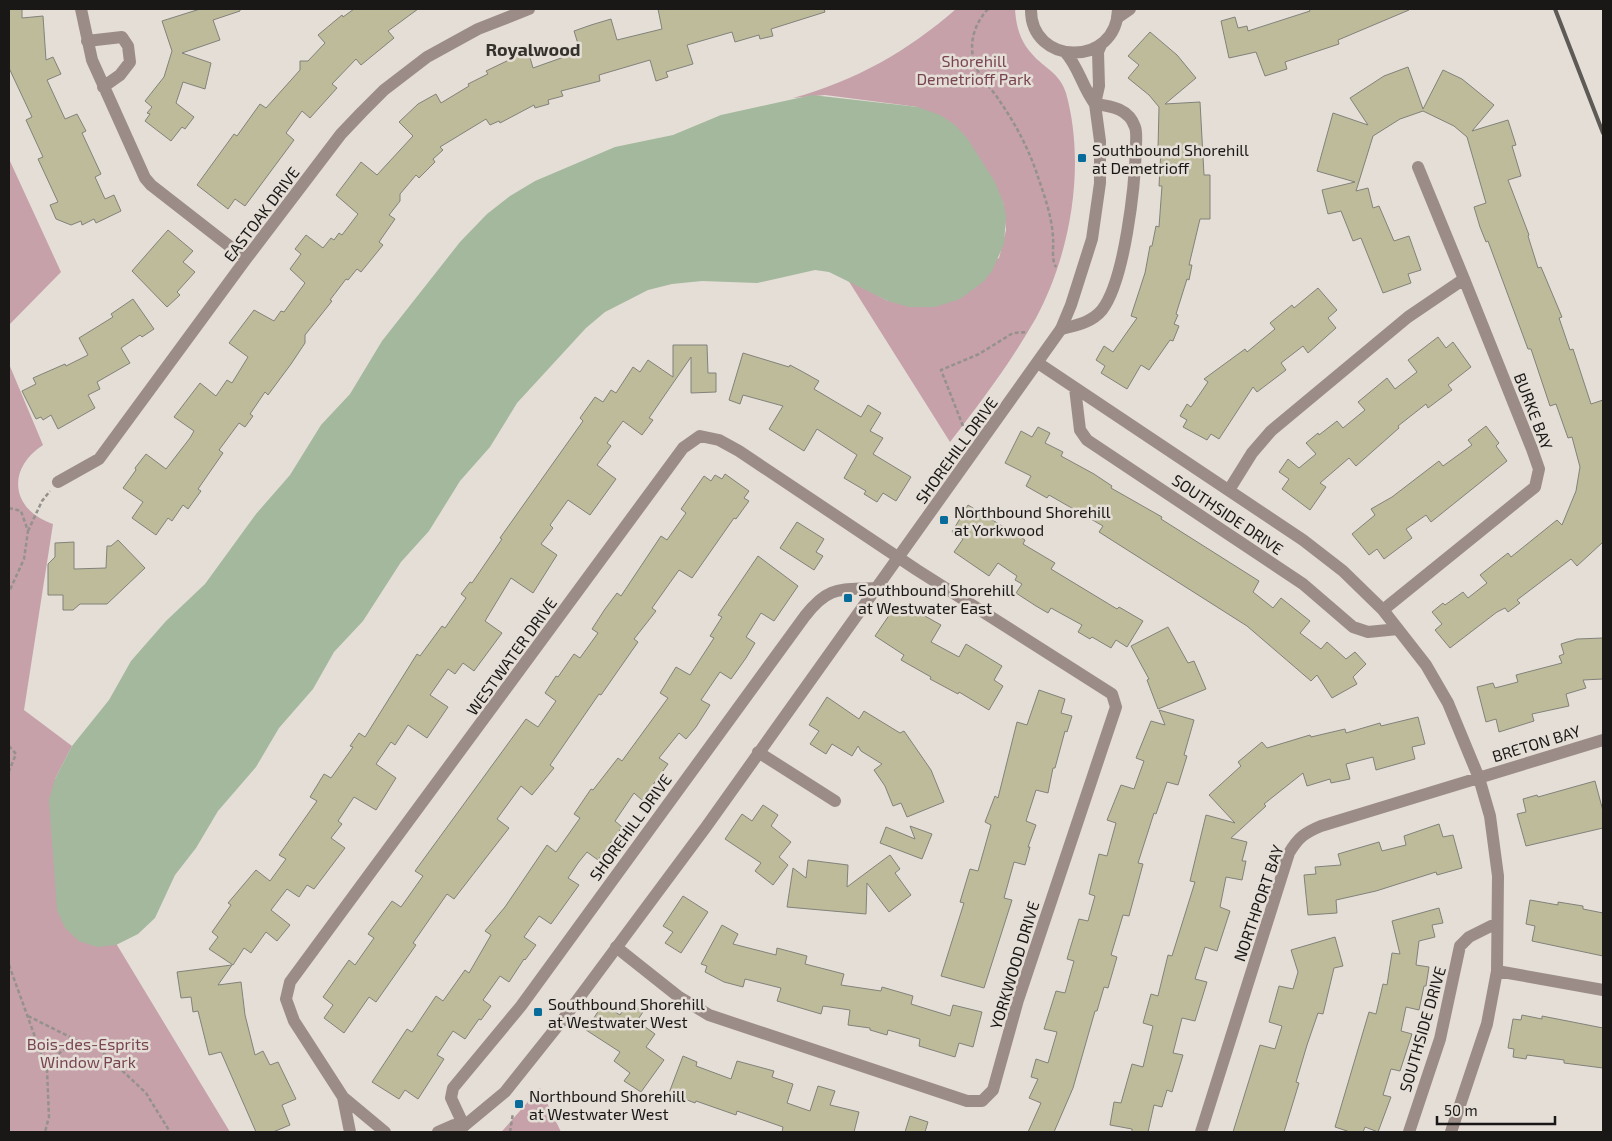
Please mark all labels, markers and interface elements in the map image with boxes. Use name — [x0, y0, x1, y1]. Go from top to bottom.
district label: Royalwood — [485, 38, 581, 60]
park label: Shorehill Demetrioff Park — [916, 51, 1032, 88]
place label: Southbound Shorehill at Demetrioff — [1092, 140, 1249, 177]
marker: Southbound Shorehill at Demetrioff — [1076, 152, 1088, 164]
street label: EASTOAK DRIVE — [219, 163, 303, 265]
street label: BURKE BAY — [1511, 370, 1557, 452]
street label: SHOREHILL DRIVE — [911, 393, 1001, 507]
street label: SOUTHSIDE DRIVE — [1169, 470, 1287, 558]
place label: Northbound Shorehill at Yorkwood — [954, 502, 1111, 539]
marker: Northbound Shorehill at Yorkwood — [938, 514, 950, 526]
place label: Southbound Shorehill at Westwater East — [858, 580, 1015, 617]
marker: Southbound Shorehill at Westwater East — [842, 592, 854, 604]
street label: WESTWATER DRIVE — [462, 593, 560, 719]
street label: BRETON BAY — [1489, 721, 1583, 765]
street label: SHOREHILL DRIVE — [585, 770, 675, 884]
street label: NORTHPORT BAY — [1229, 842, 1287, 964]
street label: YORKWOOD DRIVE — [985, 899, 1043, 1031]
street label: SOUTHSIDE DRIVE — [1395, 964, 1449, 1094]
place label: Southbound Shorehill at Westwater West — [548, 994, 705, 1031]
marker: Southbound Shorehill at Westwater West — [532, 1006, 544, 1018]
park label: Bois-des-Esprits Window Park — [27, 1034, 149, 1071]
place label: Northbound Shorehill at Westwater West — [529, 1086, 686, 1123]
scale bar — [1437, 1094, 1554, 1126]
marker: Northbound Shorehill at Westwater West — [513, 1098, 525, 1110]
text: 50 m — [1444, 1101, 1478, 1119]

